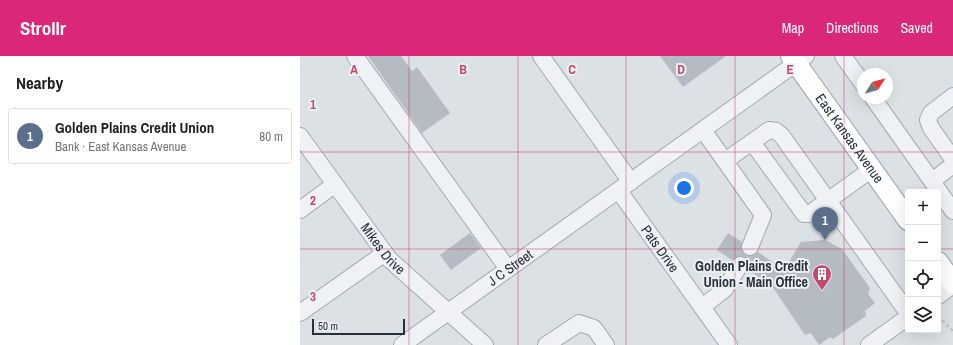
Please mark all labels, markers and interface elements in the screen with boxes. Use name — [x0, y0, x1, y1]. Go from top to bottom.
text: Strollr — [20, 15, 66, 41]
text: Map — [782, 19, 804, 37]
text: Directions — [826, 19, 878, 37]
text: Saved — [900, 19, 933, 37]
text: A — [350, 61, 358, 78]
text: B — [459, 61, 467, 78]
text: C — [568, 61, 576, 78]
text: D — [677, 61, 685, 78]
text: E — [786, 61, 794, 78]
north arrow — [857, 68, 893, 104]
text: Nearby — [16, 71, 63, 94]
street label: East Kansas Avenue — [812, 90, 888, 187]
text: 1 — [310, 96, 316, 113]
text: Golden Plains Credit Union — [55, 117, 214, 138]
text: 1 — [27, 128, 33, 145]
text: 80 m — [259, 128, 283, 145]
text: Bank · East Kansas Avenue — [55, 138, 186, 155]
your location — [674, 178, 694, 198]
map controls — [905, 189, 941, 333]
button: + — [905, 189, 941, 225]
text: 2 — [310, 192, 316, 209]
pin: 1 — [812, 207, 838, 240]
street label: Mikes Drive — [357, 219, 409, 278]
street label: Pats Drive — [637, 222, 683, 276]
button: − — [905, 225, 941, 261]
street label: J C Street — [484, 245, 536, 290]
place label: Golden Plains Credit Union - Main Office — [695, 257, 808, 291]
button: locate — [905, 261, 941, 297]
building icon: Golden Plains Credit Union - Main Office — [811, 263, 833, 291]
text: 3 — [310, 288, 316, 305]
button: layers — [905, 297, 941, 333]
scale bar — [312, 317, 405, 336]
text: 50 m — [318, 319, 338, 333]

